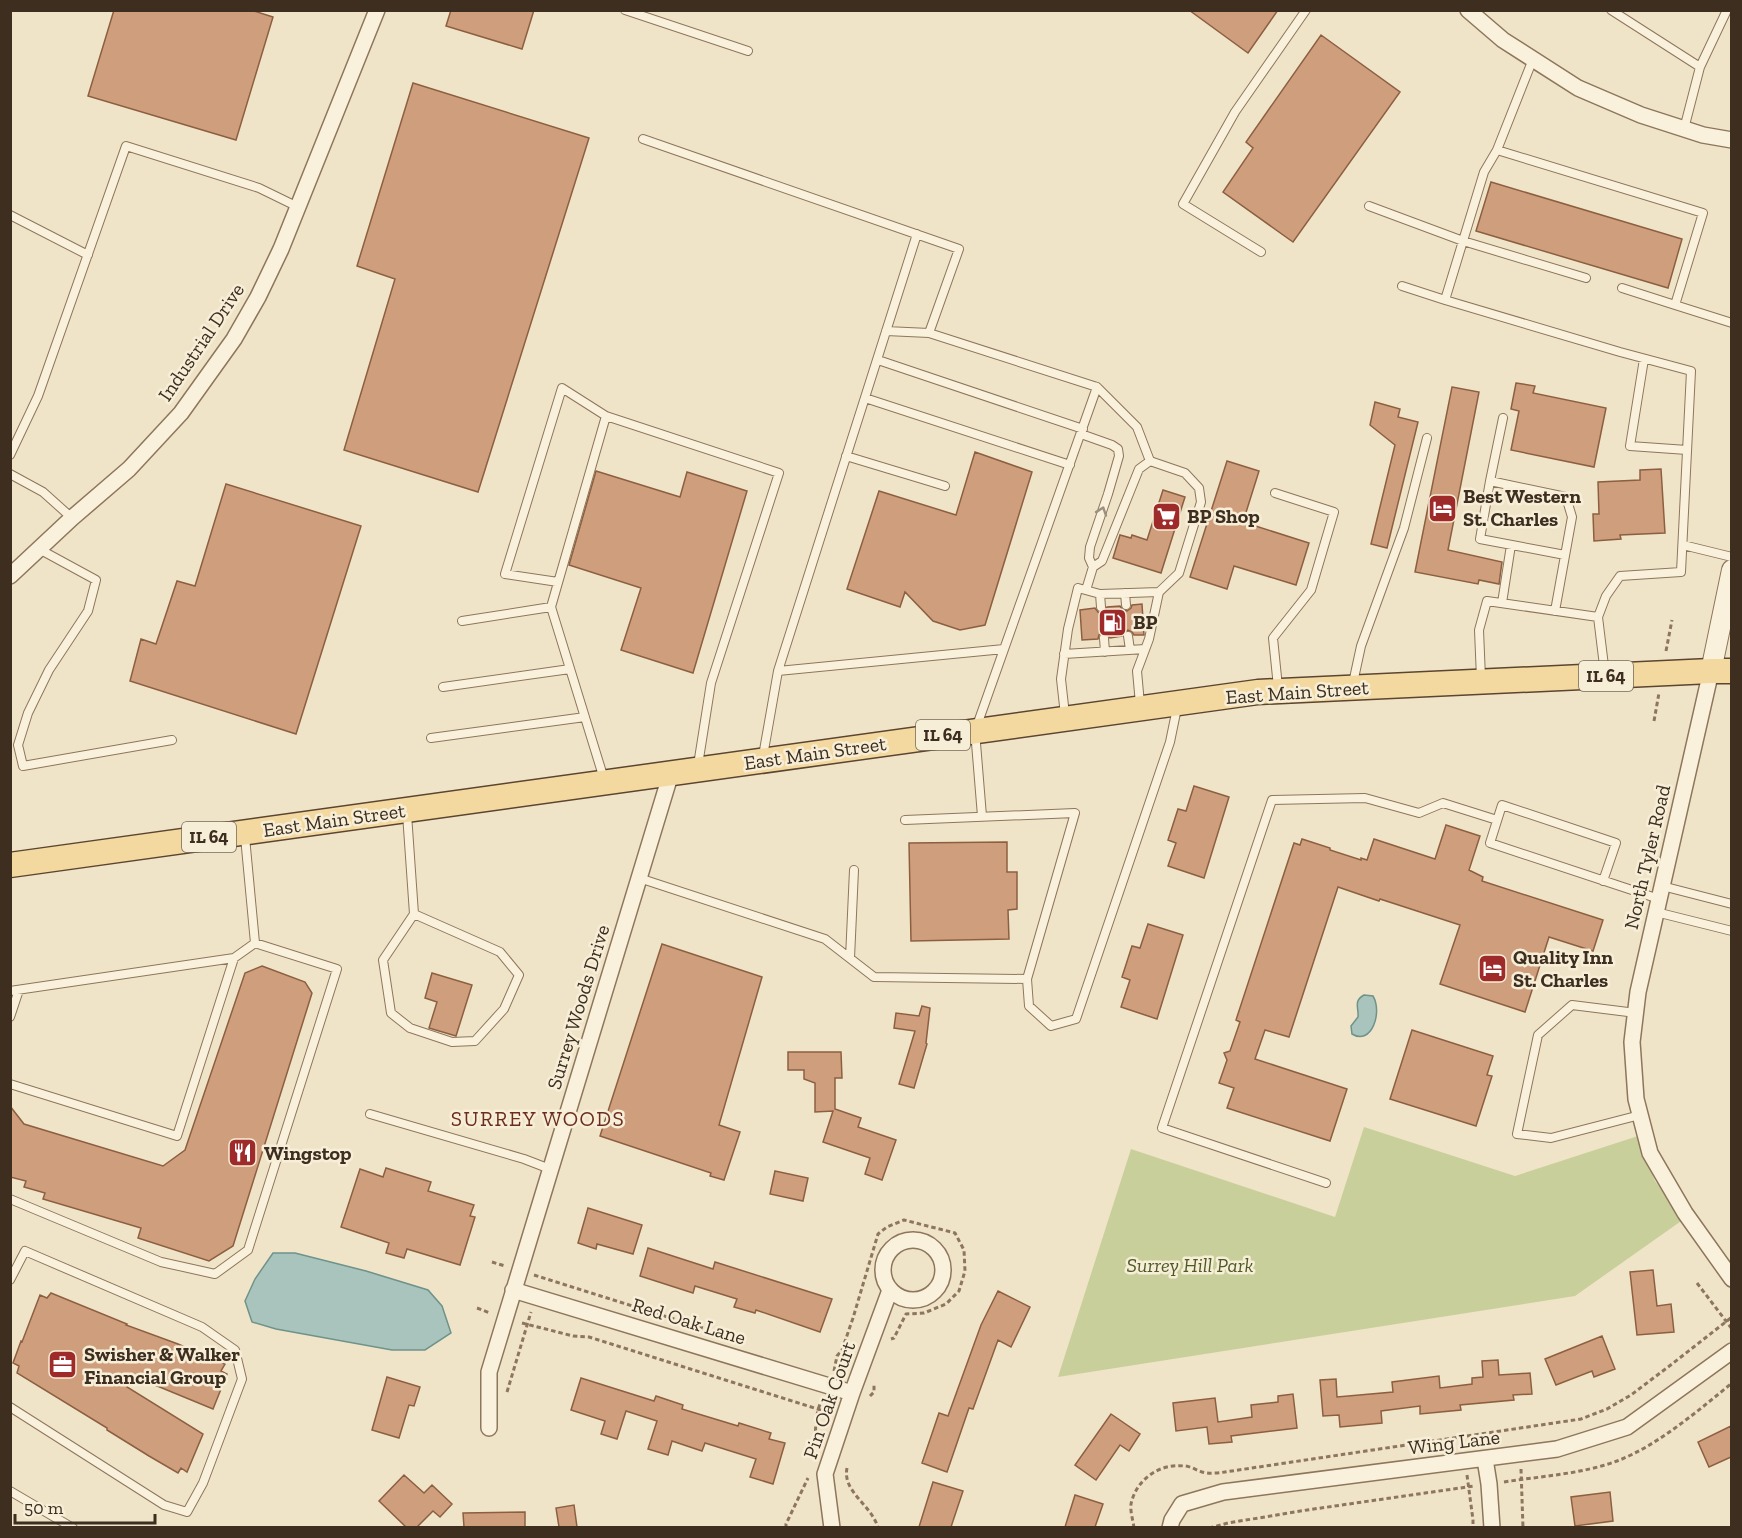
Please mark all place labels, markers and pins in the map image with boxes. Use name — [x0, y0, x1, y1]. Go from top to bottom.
place label: Best Western St. Charles — [1463, 484, 1581, 531]
hotel icon: Best Western St. Charles — [1426, 492, 1458, 524]
supermarket icon: BP Shop — [1150, 500, 1182, 532]
place label: BP Shop — [1187, 504, 1260, 528]
fuel station icon: BP — [1096, 606, 1128, 638]
place label: BP — [1133, 610, 1157, 634]
place label: Quality Inn St. Charles — [1513, 945, 1613, 992]
hotel icon: Quality Inn St. Charles — [1476, 952, 1508, 984]
restaurant icon: Wingstop — [227, 1137, 259, 1169]
place label: Wingstop — [264, 1141, 351, 1165]
place label: Swisher & Walker Financial Group — [84, 1342, 240, 1389]
office icon: Swisher & Walker Financial Group — [47, 1349, 79, 1381]

